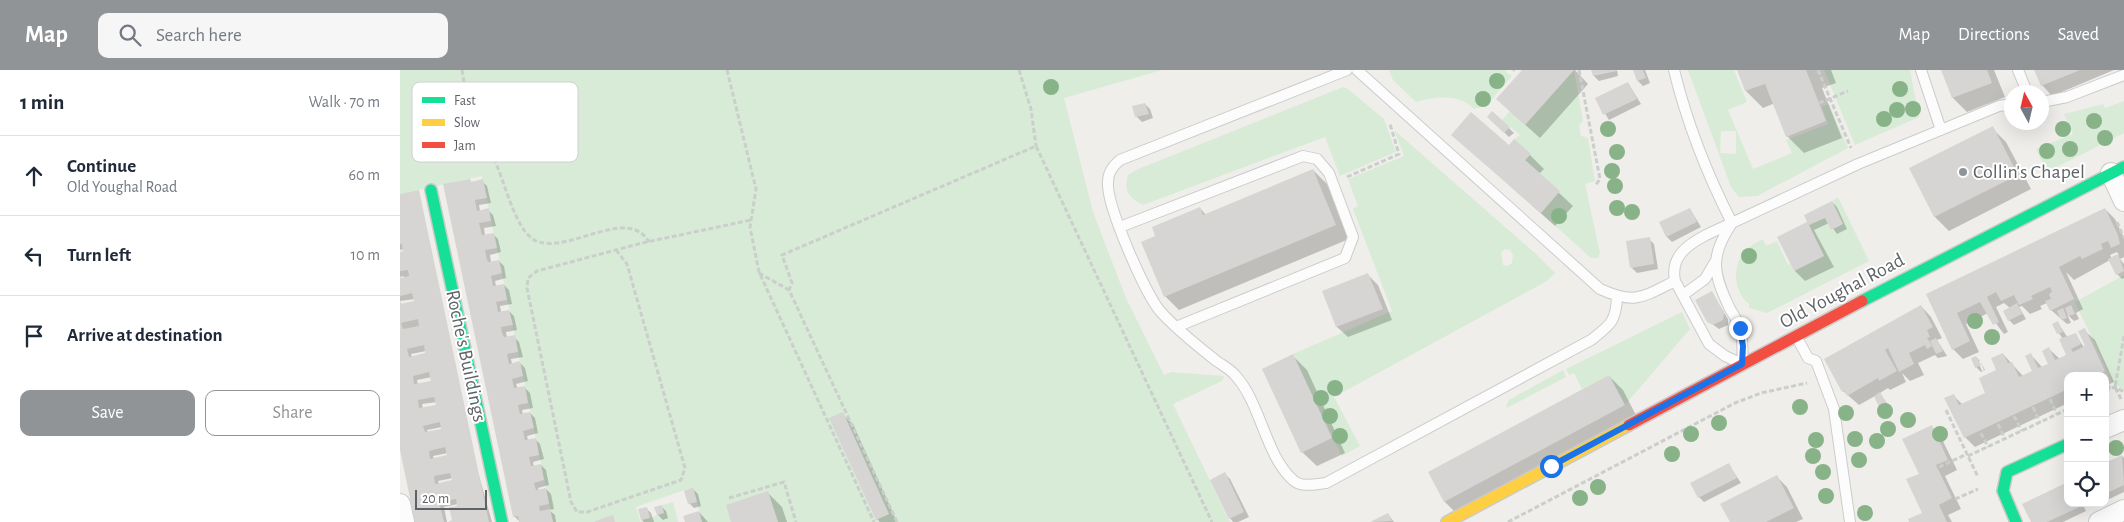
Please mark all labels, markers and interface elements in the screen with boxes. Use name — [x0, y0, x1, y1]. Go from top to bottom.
search box — [98, 13, 448, 58]
icon: search — [116, 21, 144, 49]
text: Map — [25, 23, 68, 47]
text: Search here — [156, 26, 242, 45]
text: Map — [1899, 26, 1930, 44]
text: Directions — [1958, 26, 2030, 44]
text: Saved — [2058, 26, 2099, 44]
legend — [412, 82, 578, 162]
north arrow — [2004, 85, 2049, 130]
text: 1 min — [20, 92, 64, 113]
text: Walk · 70 m — [308, 94, 380, 110]
text: Fast — [454, 94, 476, 108]
text: Slow — [454, 116, 481, 130]
text: Jam — [454, 139, 476, 153]
text: Continue — [67, 157, 136, 176]
icon: ahead — [20, 162, 48, 190]
place label: Collin's Chapel — [1973, 162, 2085, 182]
marker: Collin's Chapel — [1957, 166, 1969, 178]
text: 60 m — [349, 167, 380, 183]
text: Old Youghal Road — [67, 179, 177, 195]
icon: left — [20, 242, 48, 270]
text: Turn left — [67, 246, 131, 265]
text: 10 m — [351, 247, 380, 263]
street label: Old Youghal Road — [1776, 250, 1908, 332]
street label: Roche's Buildings — [442, 288, 490, 424]
route end — [1729, 317, 1752, 340]
icon: arrive — [20, 322, 48, 350]
text: Arrive at destination — [67, 326, 223, 345]
map controls — [2064, 372, 2109, 507]
button: + — [2064, 372, 2109, 417]
button: Save — [20, 390, 195, 436]
button: Share — [205, 390, 380, 436]
button: − — [2064, 417, 2109, 462]
route start — [1540, 455, 1563, 478]
button: locate — [2064, 462, 2109, 507]
scale bar — [415, 487, 488, 510]
text: 20 m — [422, 492, 449, 506]

